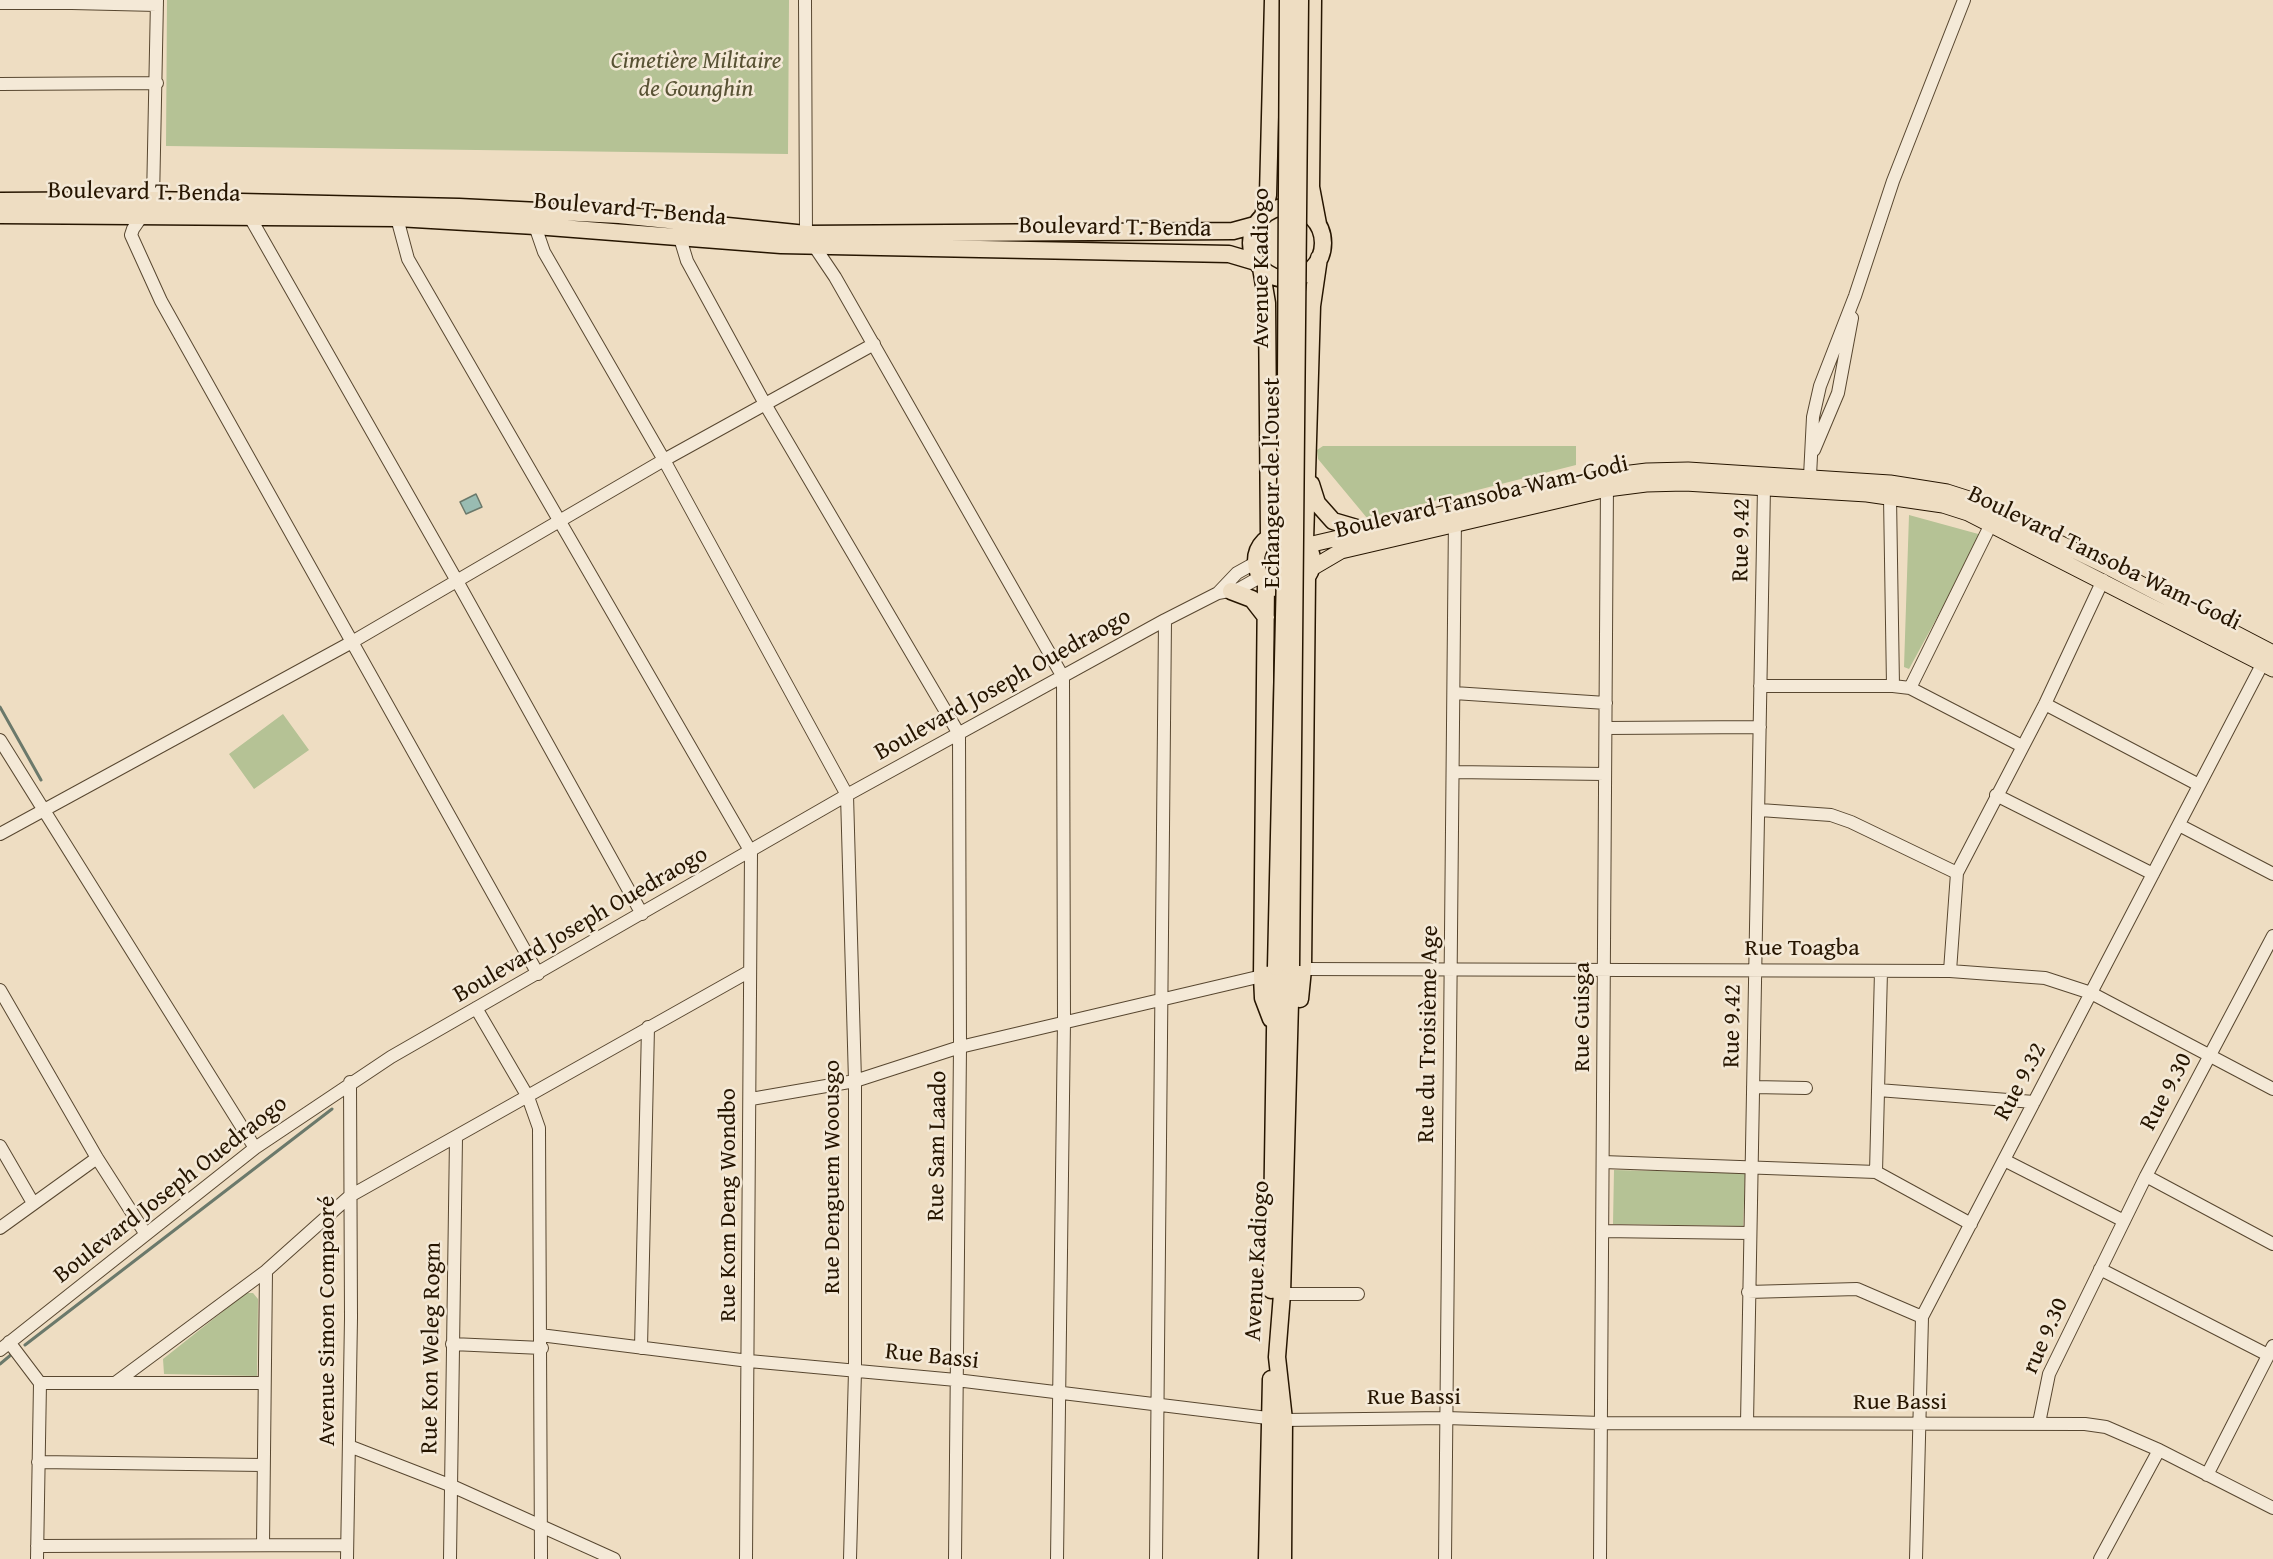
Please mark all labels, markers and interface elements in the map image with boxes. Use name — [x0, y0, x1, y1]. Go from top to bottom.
park label: Cimetière Militaire de Gounghin — [611, 48, 781, 104]
street label: Boulevard T. Benda — [47, 177, 241, 209]
street label: Boulevard T. Benda — [533, 187, 727, 233]
street label: Avenue Kadiogo — [1248, 188, 1276, 348]
street label: Boulevard T. Benda — [1018, 212, 1212, 244]
street label: Echangeur de l'Ouest — [1259, 377, 1287, 589]
street label: Boulevard Tansoba Wam-Godi — [1333, 450, 1631, 546]
street label: Boulevard Tansoba Wam-Godi — [1963, 480, 2245, 638]
street label: Rue 9.42 — [1727, 498, 1757, 582]
street label: Boulevard Joseph Ouedraogo — [870, 602, 1136, 768]
street label: Boulevard Joseph Ouedraogo — [449, 840, 713, 1010]
street label: Rue du Troisième Age — [1413, 925, 1445, 1143]
street label: Rue Toagba — [1744, 935, 1860, 963]
street label: Rue Guisga — [1569, 962, 1597, 1072]
street label: Rue 9.42 — [1718, 984, 1748, 1068]
street label: Rue 9.32 — [1989, 1038, 2053, 1126]
street label: Rue 9.30 — [2135, 1048, 2199, 1136]
street label: Rue Denguem Woousgo — [819, 1060, 847, 1294]
street label: Rue Sam Laado — [922, 1070, 954, 1222]
street label: Rue Kom Deng Wondbo — [715, 1088, 743, 1322]
street label: Boulevard Joseph Ouedraogo — [48, 1090, 294, 1290]
street label: Avenue Kadiogo — [1239, 1180, 1277, 1342]
street label: Avenue Simon Compaoré — [314, 1196, 342, 1446]
street label: Rue Kon Weleg Rogm — [416, 1242, 448, 1454]
street label: rue 9.30 — [2017, 1294, 2075, 1378]
street label: Rue Bassi — [884, 1338, 980, 1376]
street label: Rue Bassi — [1367, 1384, 1461, 1412]
street label: Rue Bassi — [1853, 1389, 1947, 1417]

